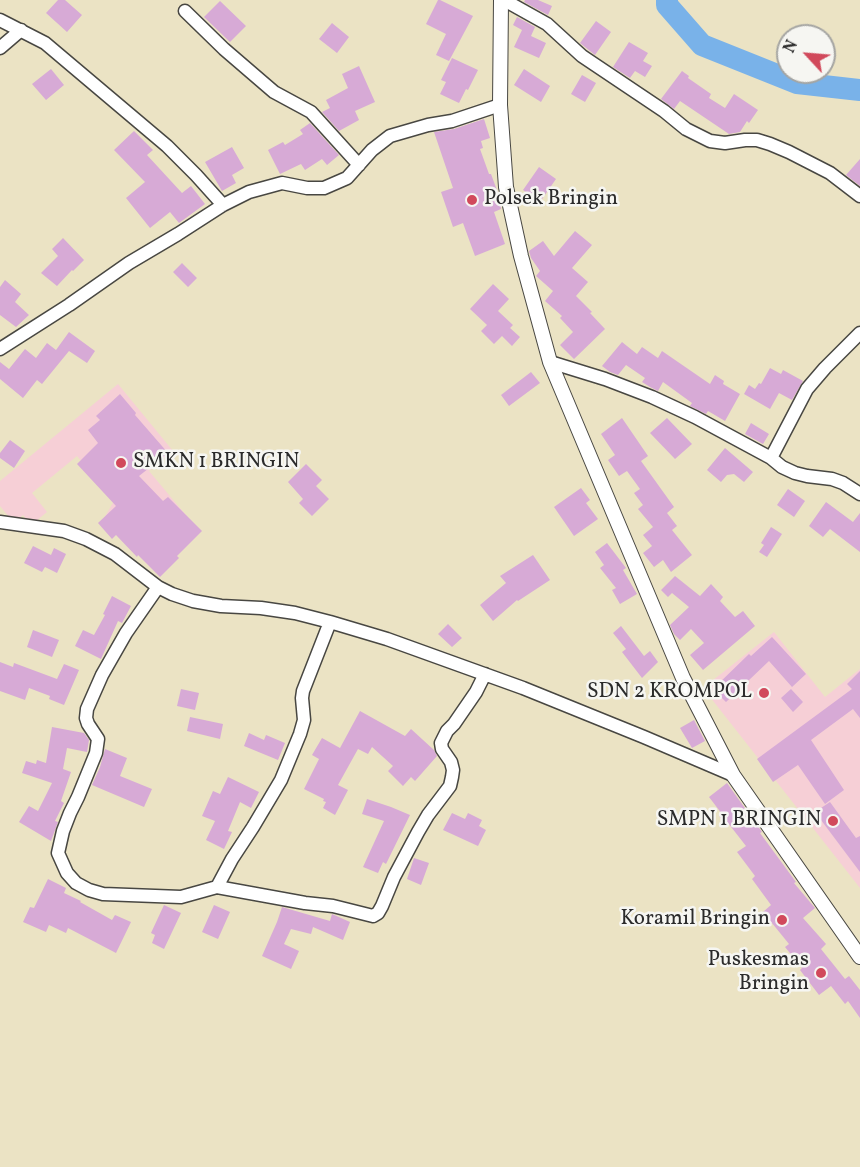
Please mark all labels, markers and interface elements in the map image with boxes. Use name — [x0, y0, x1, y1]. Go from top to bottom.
north arrow — [776, 24, 836, 84]
text: N — [779, 37, 804, 57]
place label: Polsek Bringin — [484, 187, 618, 213]
marker: Polsek Bringin — [465, 193, 479, 207]
place label: SMKN 1 BRINGIN — [133, 450, 299, 476]
marker: SMKN 1 BRINGIN — [114, 456, 128, 470]
place label: SDN 2 KROMPOL — [587, 680, 752, 706]
marker: SDN 2 KROMPOL — [757, 686, 771, 700]
place label: SMPN 1 BRINGIN — [657, 808, 821, 834]
marker: SMPN 1 BRINGIN — [826, 814, 840, 828]
place label: Koramil Bringin — [620, 907, 770, 933]
marker: Koramil Bringin — [775, 913, 789, 927]
place label: Puskesmas Bringin — [708, 948, 809, 998]
marker: Puskesmas Bringin — [814, 966, 828, 980]

